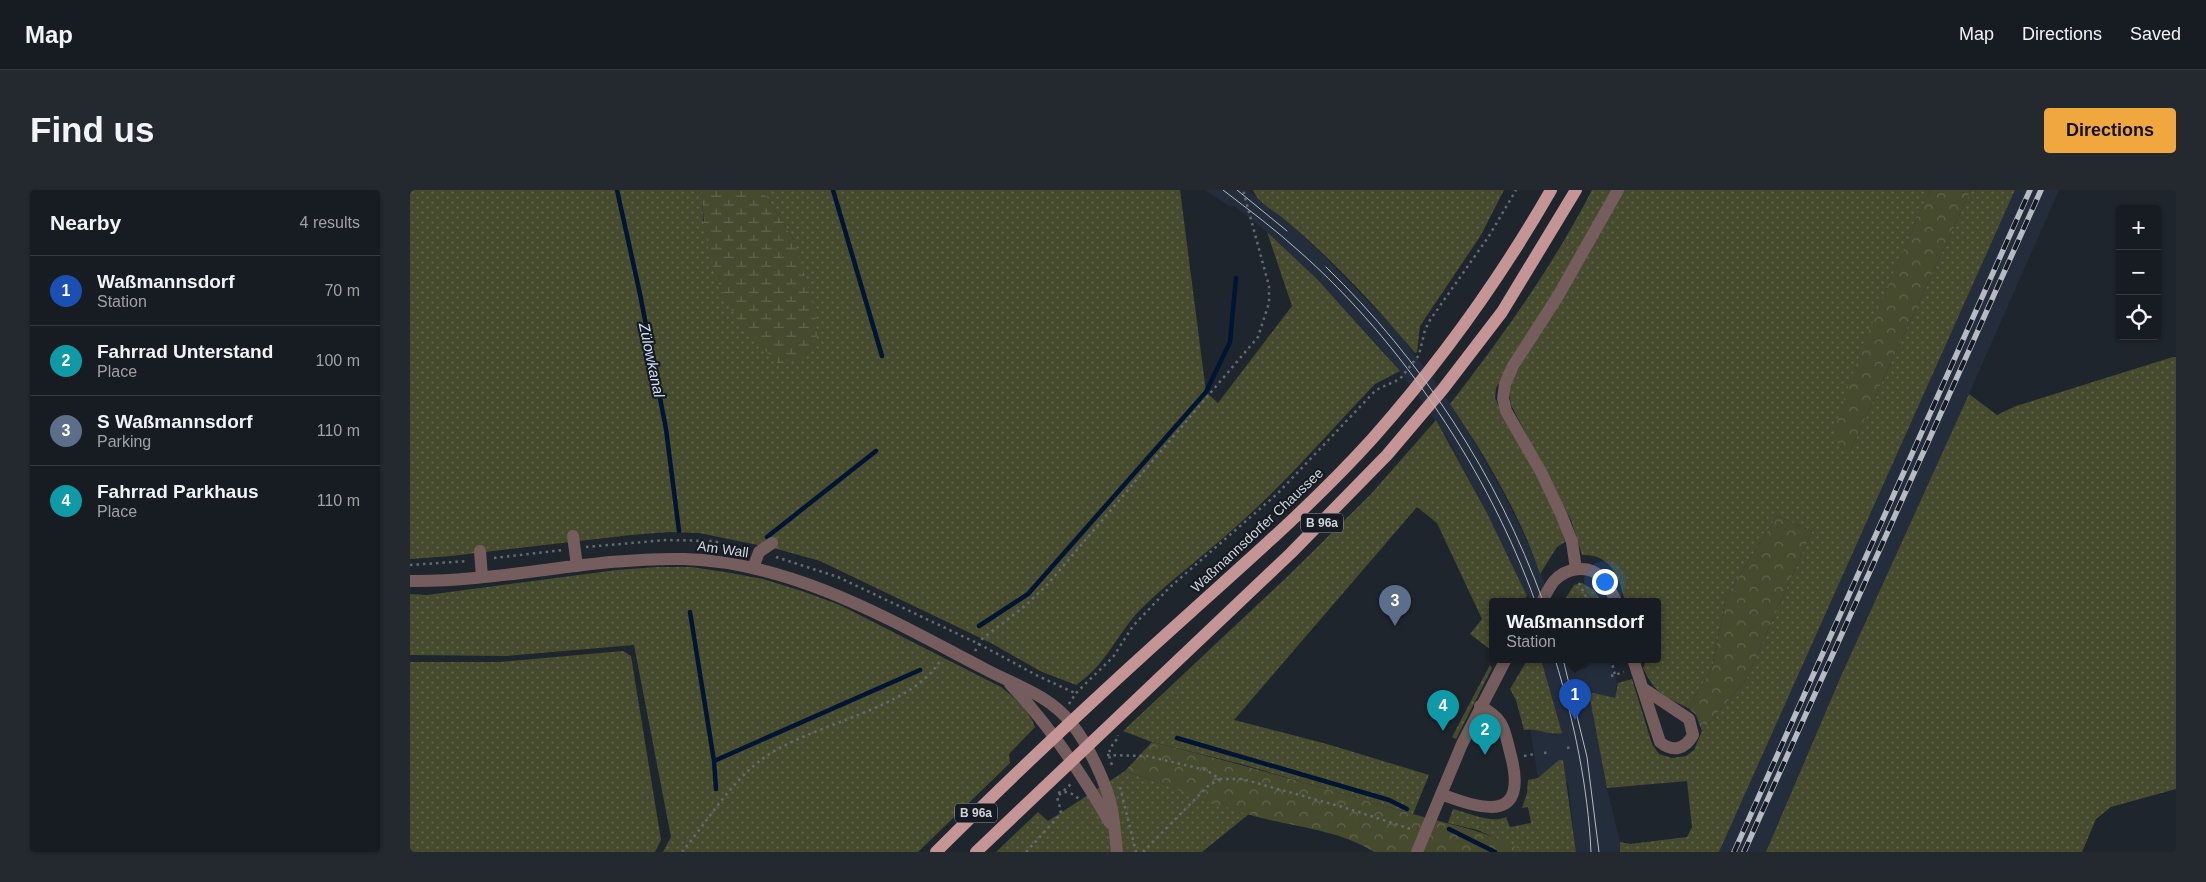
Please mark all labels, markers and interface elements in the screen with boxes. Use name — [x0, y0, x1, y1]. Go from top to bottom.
text: Map — [25, 21, 73, 48]
text: Map — [1959, 24, 1994, 44]
text: Directions — [2022, 24, 2102, 44]
text: Saved — [2130, 24, 2181, 44]
button: Directions — [2044, 108, 2176, 153]
text: Find us — [30, 110, 154, 149]
map controls — [2116, 205, 2161, 340]
button: + — [2116, 205, 2161, 250]
text: Nearby — [50, 211, 121, 234]
text: 4 results — [300, 214, 360, 231]
button: − — [2116, 250, 2161, 295]
text: Waßmannsdorf — [97, 271, 235, 292]
text: 1 — [62, 282, 70, 299]
text: 70 m — [324, 282, 360, 299]
text: Station — [97, 293, 147, 310]
button: locate — [2116, 295, 2161, 340]
water label: Zülowkanal — [636, 320, 668, 400]
text: Fahrrad Unterstand — [97, 341, 273, 362]
text: 2 — [62, 352, 70, 369]
text: 100 m — [316, 352, 360, 369]
text: Place — [97, 363, 137, 380]
text: S Waßmannsdorf — [97, 411, 253, 432]
text: 3 — [62, 422, 70, 439]
text: 110 m — [317, 422, 360, 439]
text: Parking — [97, 433, 151, 450]
street label: Waßmannsdorfer Chaussee — [1188, 464, 1326, 595]
text: Fahrrad Parkhaus — [97, 481, 259, 502]
text: 4 — [62, 492, 70, 509]
text: 110 m — [317, 492, 360, 509]
text: Place — [97, 503, 137, 520]
road number: B 96a — [1301, 513, 1343, 532]
street label: Am Wall — [696, 537, 750, 561]
your location — [1592, 569, 1618, 595]
pin: 3 — [1379, 585, 1411, 626]
popup — [1489, 598, 1661, 663]
text: Waßmannsdorf — [1506, 611, 1644, 632]
text: Station — [1506, 633, 1556, 650]
pin: 1 — [1559, 679, 1591, 720]
pin: 4 — [1427, 690, 1459, 731]
pin: 2 — [1469, 714, 1501, 755]
road number: B 96a — [955, 804, 997, 822]

